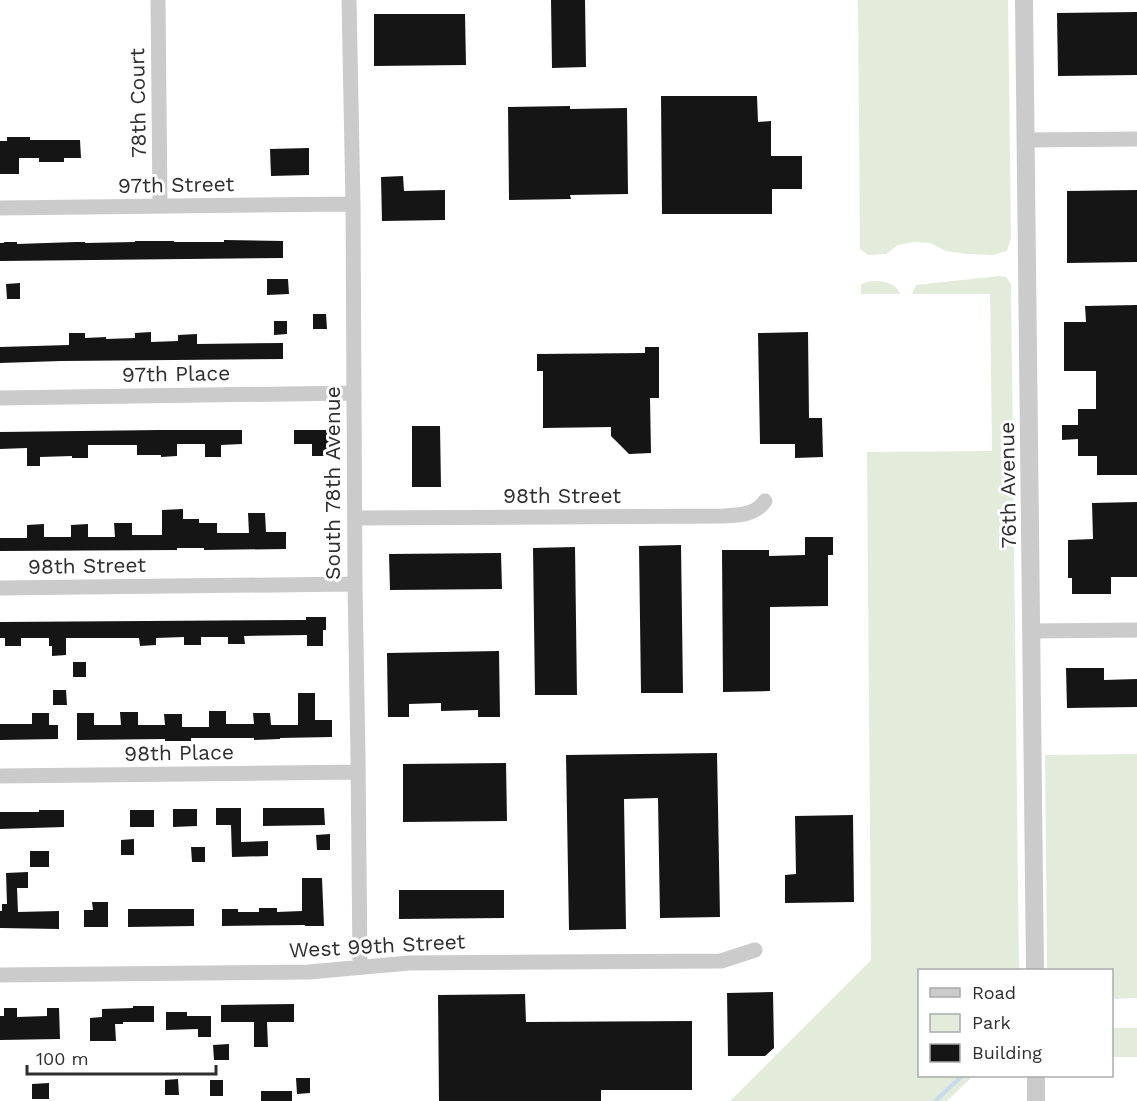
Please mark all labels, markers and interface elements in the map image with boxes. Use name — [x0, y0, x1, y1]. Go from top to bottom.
street label: 78th Court — [124, 48, 151, 158]
street label: 97th Street — [118, 171, 235, 198]
street label: 97th Place — [122, 360, 230, 387]
street label: South 78th Avenue — [320, 386, 345, 580]
street label: 76th Avenue — [994, 422, 1021, 548]
street label: 98th Street — [503, 483, 621, 508]
street label: 98th Street — [28, 552, 146, 579]
street label: 98th Place — [124, 739, 234, 766]
street label: West 99th Street — [288, 928, 466, 963]
legend — [918, 969, 1113, 1077]
text: Road — [972, 982, 1016, 1003]
text: Park — [972, 1012, 1011, 1033]
scale bar — [27, 1038, 216, 1076]
text: Building — [972, 1042, 1042, 1063]
text: 100 m — [36, 1048, 89, 1069]

